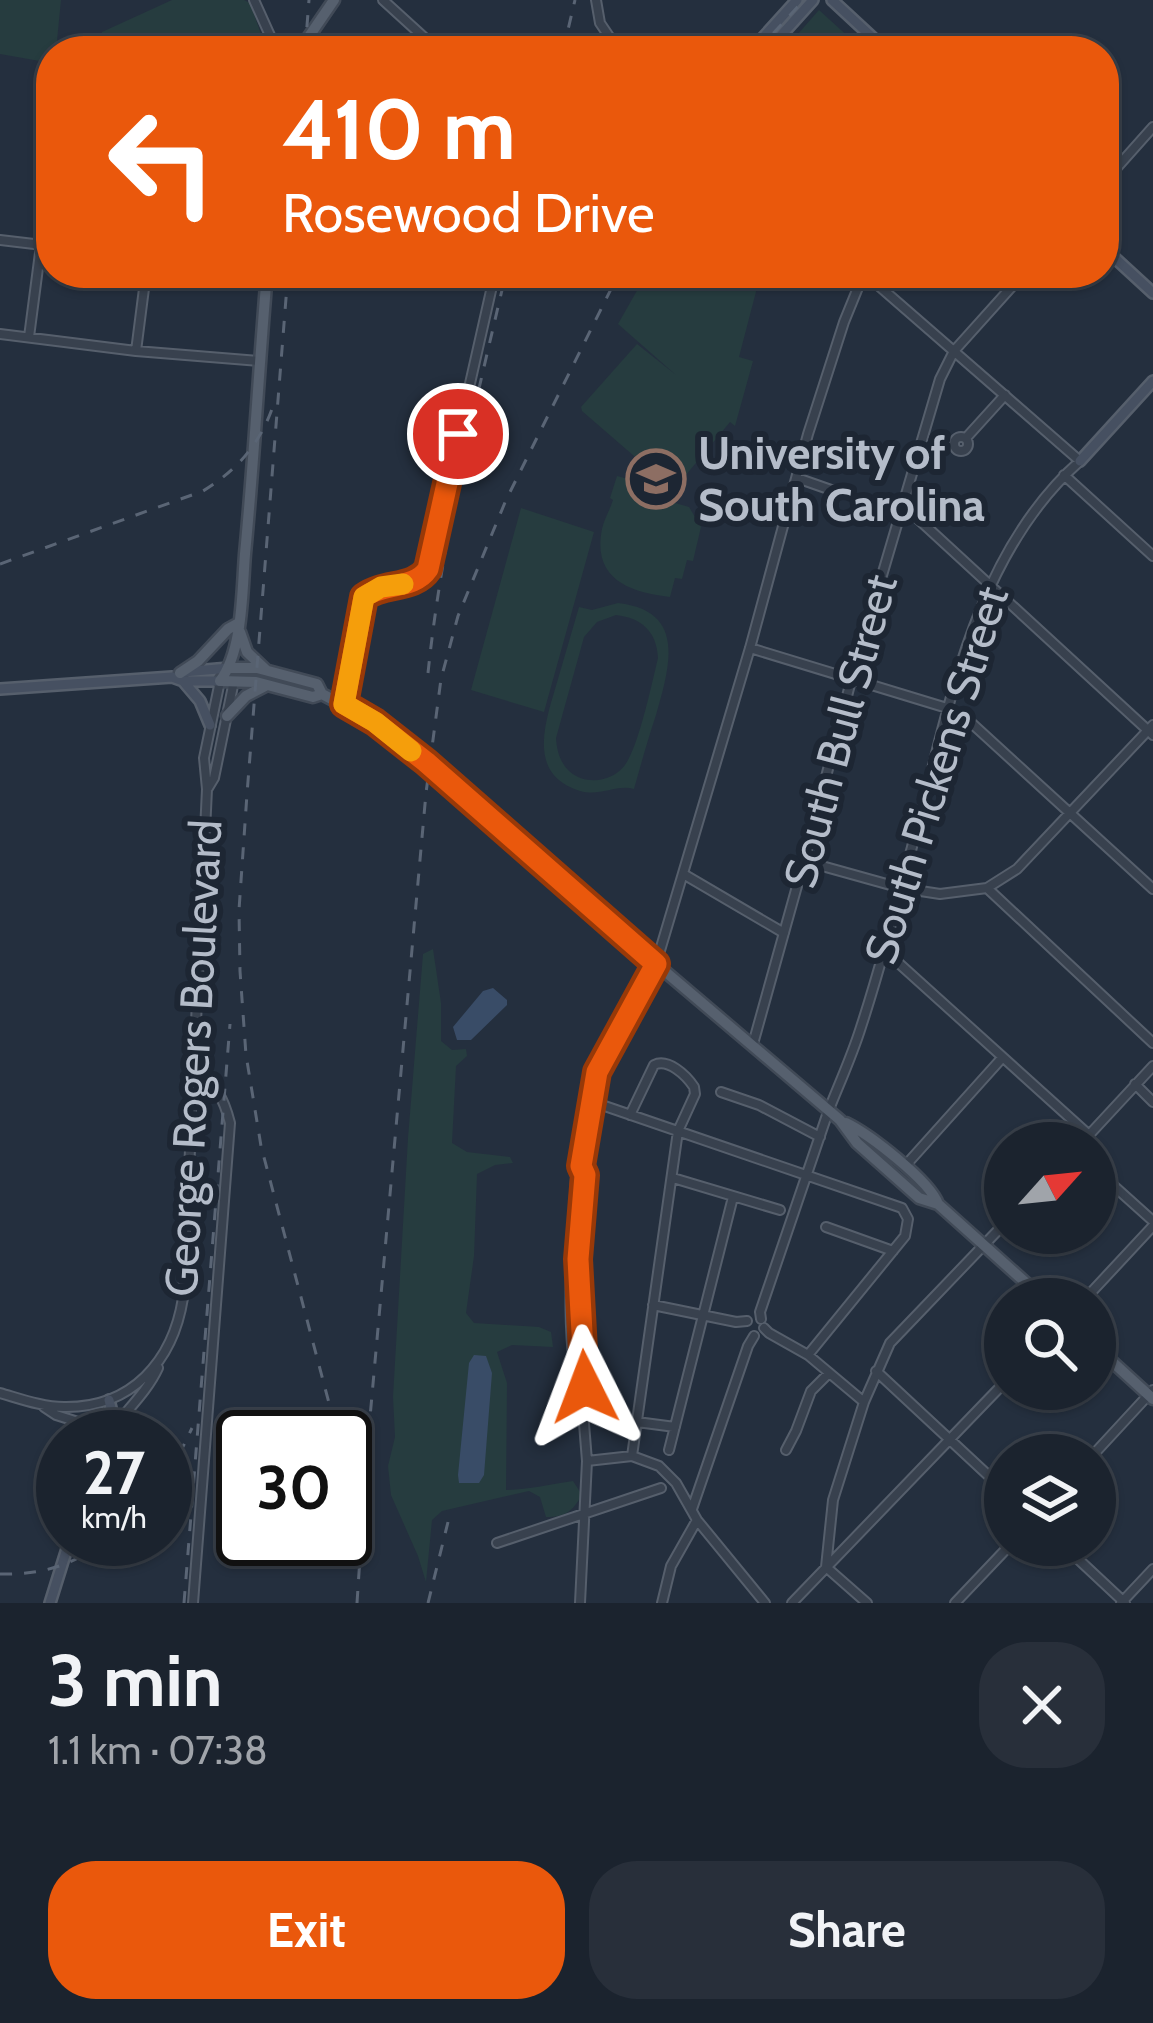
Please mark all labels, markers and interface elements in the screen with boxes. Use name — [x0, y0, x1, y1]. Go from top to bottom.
text: 410 m — [282, 78, 516, 180]
icon: left — [84, 84, 240, 240]
text: Rosewood Drive — [282, 180, 655, 246]
pin — [407, 383, 509, 485]
icon: arrive — [425, 401, 491, 467]
place label: University of South Carolina — [698, 426, 985, 532]
school or university icon: University of South Carolina — [625, 448, 687, 510]
street label: South Bull Street — [772, 569, 908, 893]
street label: South Pickens Street — [853, 580, 1019, 970]
street label: George Rogers Boulevard — [154, 818, 232, 1298]
north arrow — [984, 1122, 1116, 1254]
map controls — [984, 1122, 1116, 1566]
button: search — [984, 1278, 1116, 1410]
position arrow — [522, 1324, 648, 1450]
speed limit sign: 30 — [216, 1410, 372, 1566]
button: layers — [984, 1434, 1116, 1566]
text: 27 — [83, 1436, 145, 1509]
text: km/h — [81, 1499, 147, 1536]
text: 3 min — [48, 1637, 223, 1724]
button: close — [979, 1642, 1105, 1768]
text: 1.1 km · 07:38 — [48, 1726, 268, 1774]
button: Exit — [48, 1861, 565, 1999]
button: Share — [589, 1861, 1105, 1999]

